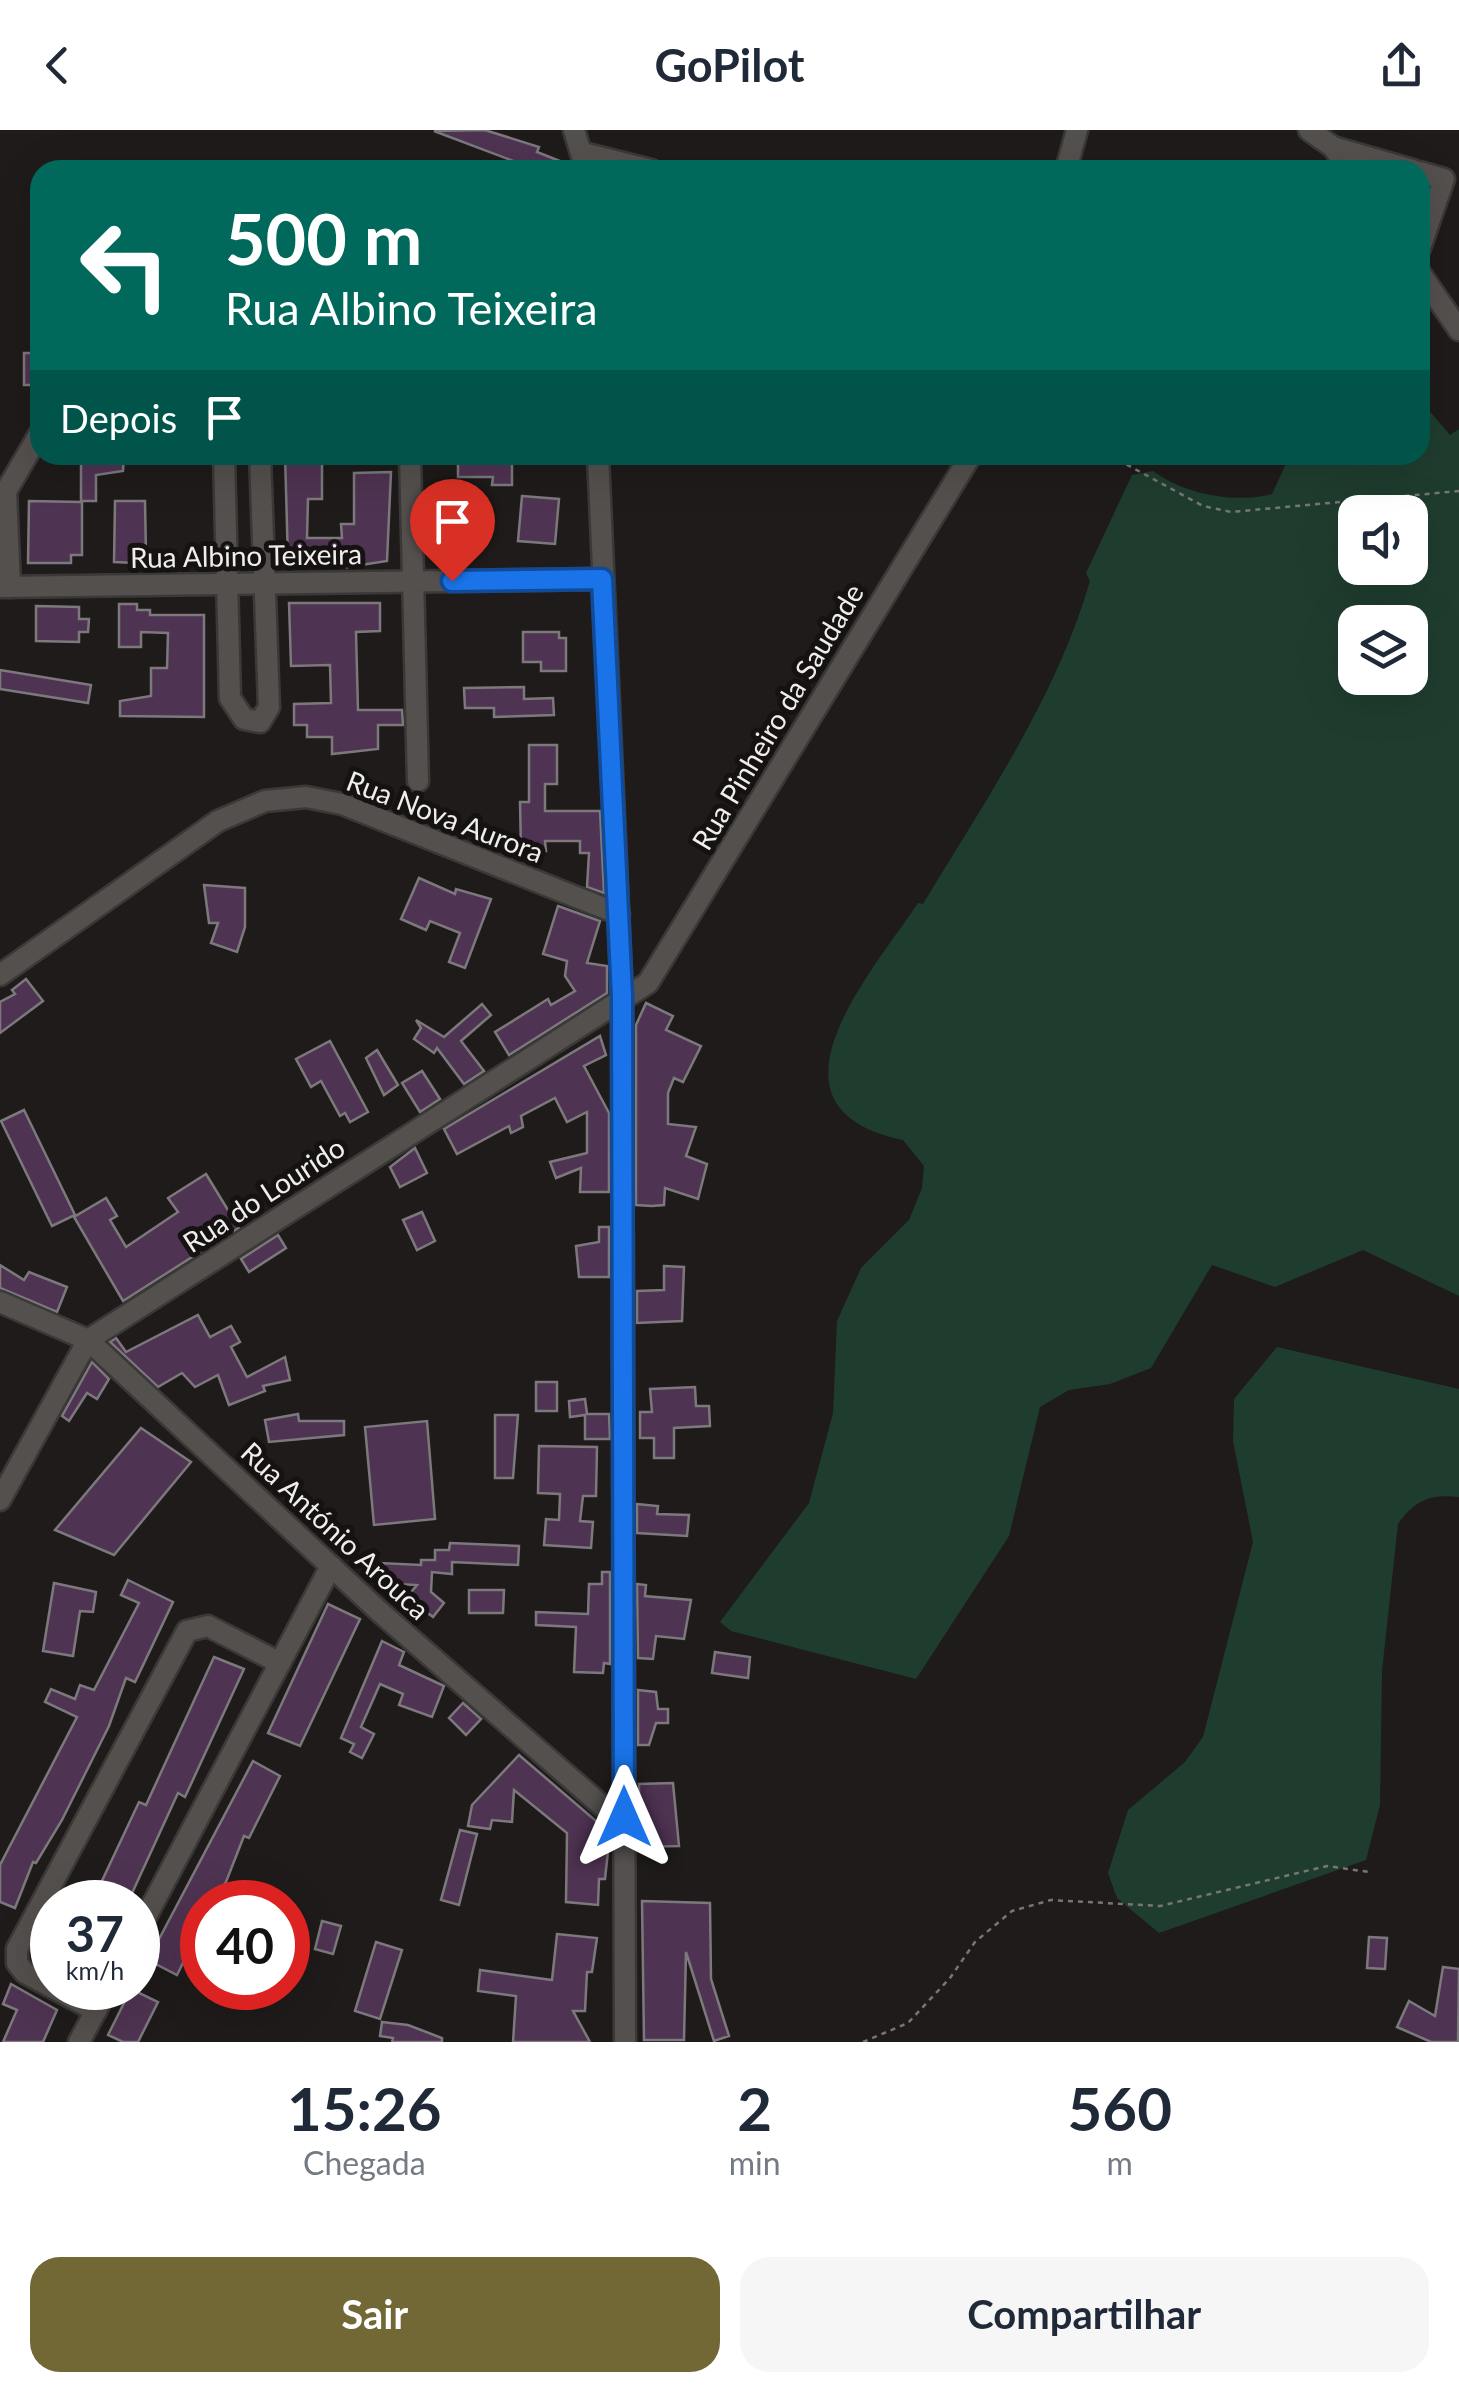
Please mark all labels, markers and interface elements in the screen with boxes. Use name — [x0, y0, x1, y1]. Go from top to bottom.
icon: back — [30, 38, 85, 93]
text: GoPilot — [654, 38, 805, 92]
icon: share — [1374, 38, 1429, 93]
text: 500 m — [225, 196, 422, 280]
icon: left — [60, 200, 190, 330]
text: Rua Albino Teixeira — [225, 281, 598, 335]
icon: arrive — [197, 390, 252, 445]
text: Depois — [60, 395, 177, 441]
pin — [410, 479, 495, 582]
icon: arrive — [425, 494, 480, 549]
map controls — [1338, 495, 1428, 695]
button: sound — [1338, 495, 1428, 585]
street label: Rua Albino Teixeira — [130, 536, 362, 574]
street label: Rua Pinheiro da Saudade — [684, 577, 870, 855]
button: layers — [1338, 605, 1428, 695]
street label: Rua Nova Aurora — [342, 763, 549, 869]
street label: Rua do Lourido — [176, 1129, 351, 1259]
street label: Rua António Arouca — [235, 1434, 437, 1626]
position arrow — [572, 1765, 676, 1869]
speed limit sign: 40 — [180, 1880, 310, 2010]
text: 37 — [66, 1903, 124, 1963]
text: km/h — [66, 1955, 124, 1985]
text: 15:26 — [287, 2072, 442, 2144]
text: 2 — [737, 2072, 772, 2144]
text: 560 — [1068, 2072, 1172, 2144]
text: Chegada — [303, 2143, 426, 2182]
text: min — [729, 2143, 781, 2182]
text: m — [1107, 2143, 1133, 2182]
button: Sair — [30, 2257, 720, 2372]
button: Compartilhar — [740, 2257, 1429, 2372]

